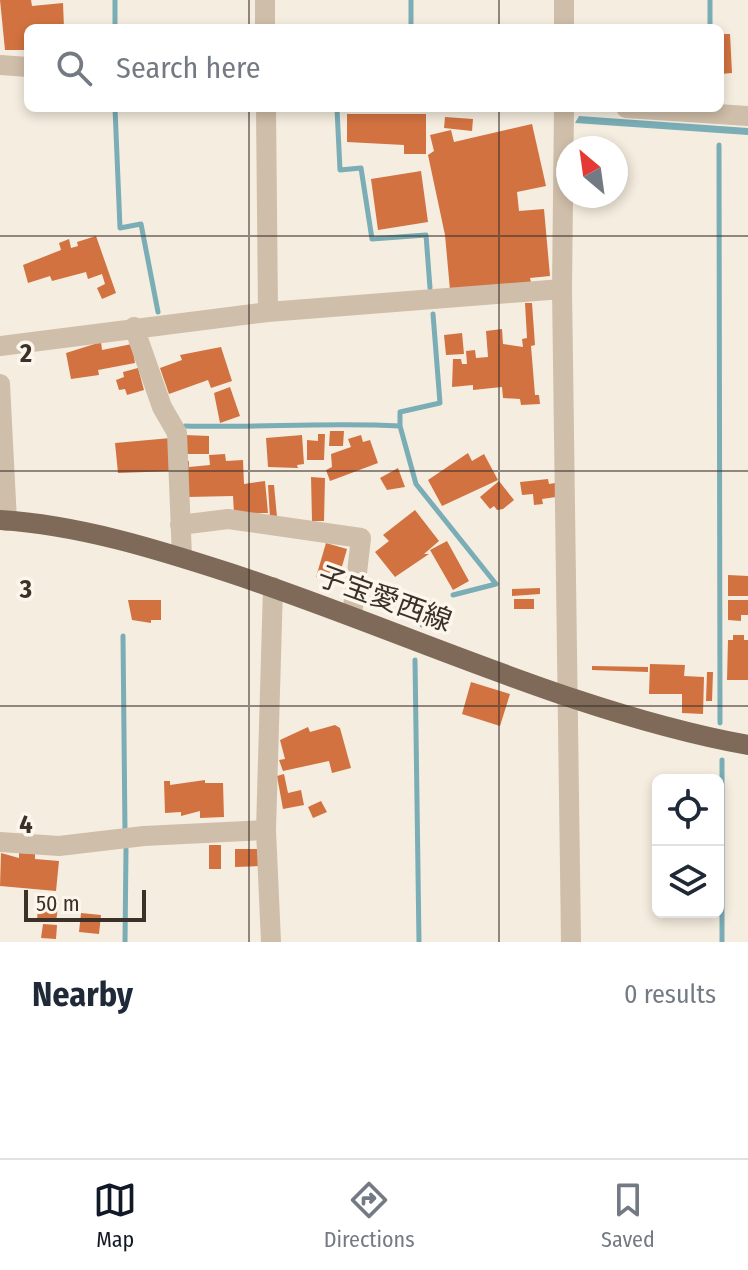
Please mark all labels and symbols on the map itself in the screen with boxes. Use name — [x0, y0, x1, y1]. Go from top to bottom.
north arrow — [556, 136, 628, 208]
text: 2 — [19, 338, 32, 369]
street label: 子宝愛西線 — [313, 559, 456, 638]
text: 3 — [19, 574, 32, 605]
text: 4 — [19, 809, 33, 840]
scale bar — [24, 886, 146, 922]

